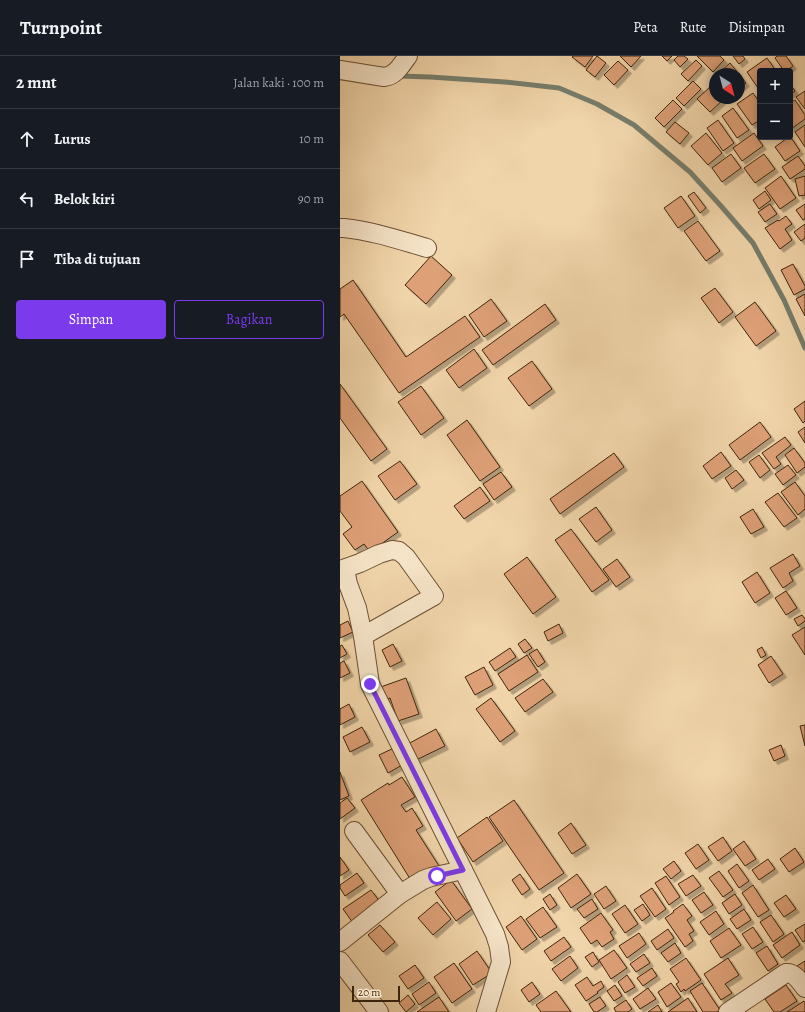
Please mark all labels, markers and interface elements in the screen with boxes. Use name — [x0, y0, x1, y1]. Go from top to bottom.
text: Turnpoint — [20, 15, 102, 41]
text: Peta — [633, 18, 658, 37]
text: Rute — [680, 18, 706, 37]
text: Disimpan — [728, 18, 785, 37]
north arrow — [709, 68, 745, 104]
map controls — [757, 68, 793, 140]
button: + — [757, 68, 793, 104]
text: 2 mnt — [16, 71, 57, 94]
text: Jalan kaki · 100 m — [233, 74, 324, 91]
button: − — [757, 104, 793, 140]
icon: ahead — [16, 128, 38, 150]
text: Lurus — [54, 129, 91, 149]
text: 10 m — [299, 130, 324, 147]
icon: left — [16, 188, 38, 210]
text: Belok kiri — [54, 189, 115, 209]
text: 90 m — [298, 190, 324, 207]
icon: arrive — [16, 248, 38, 270]
text: Tiba di tujuan — [54, 249, 140, 269]
button: Simpan — [16, 300, 166, 339]
button: Bagikan — [174, 300, 324, 339]
route end — [361, 675, 379, 693]
route start — [428, 867, 446, 885]
scale bar — [352, 984, 400, 1003]
text: 20 m — [358, 985, 380, 1000]

